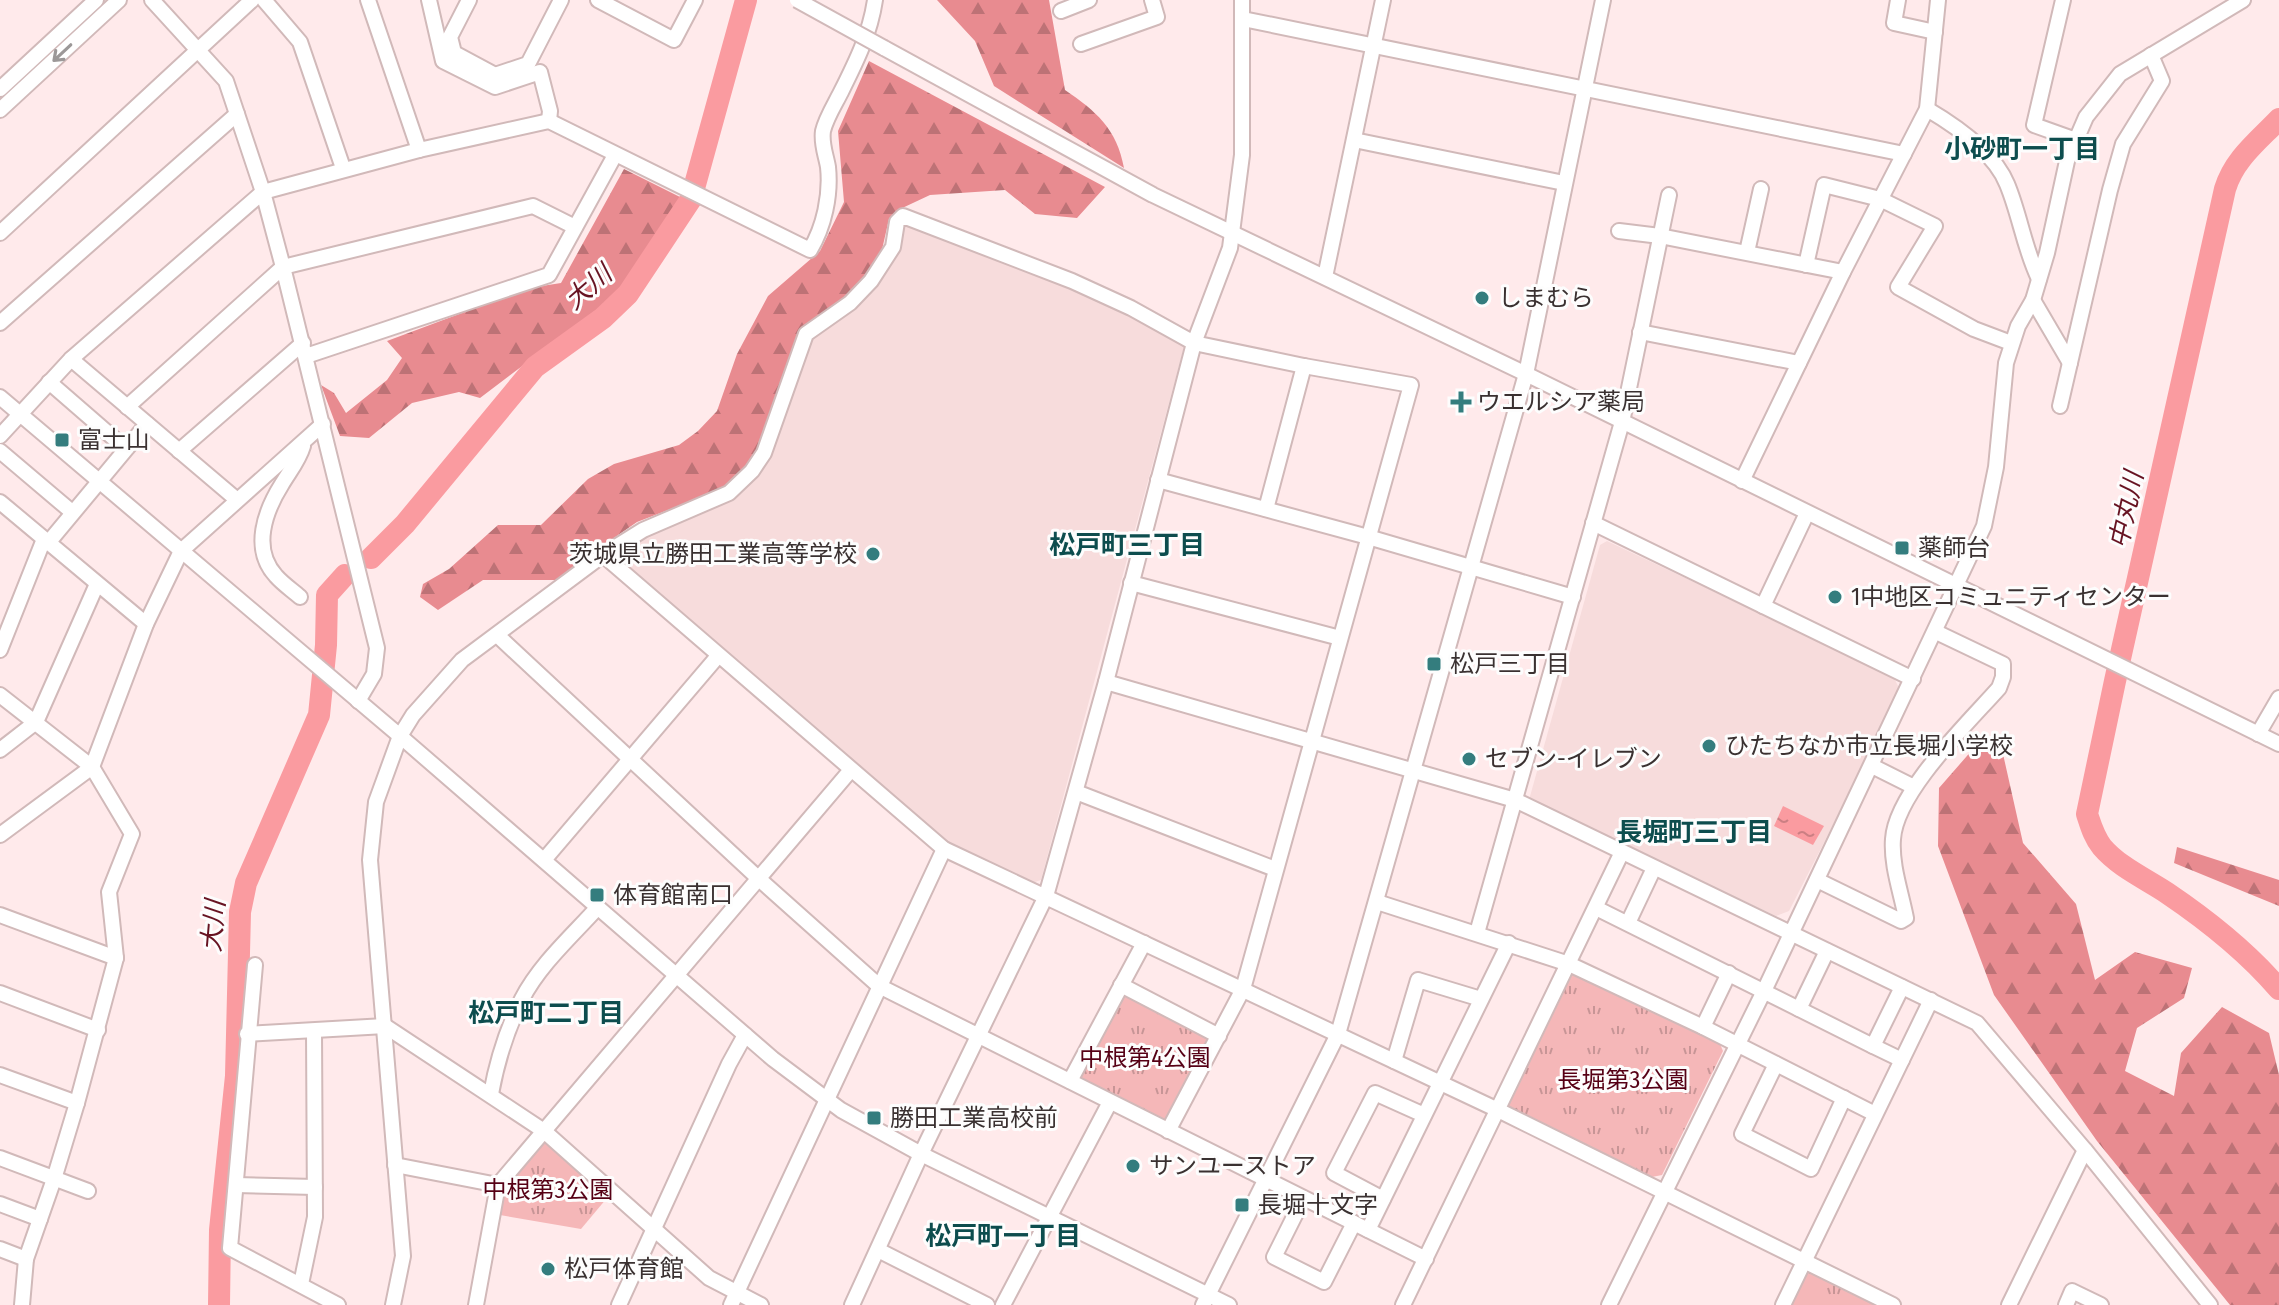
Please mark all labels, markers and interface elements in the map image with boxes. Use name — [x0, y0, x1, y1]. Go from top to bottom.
one-way arrow — [52, 43, 72, 62]
district label: 小砂町一丁目 — [1944, 134, 2100, 165]
water label: 大川 — [559, 257, 620, 316]
place label: しまむら — [1498, 284, 1594, 312]
marker: しまむら — [1473, 289, 1491, 307]
place label: ウエルシア薬局 — [1477, 388, 1645, 416]
marker: ウエルシア薬局 — [1452, 393, 1470, 411]
place label: 富士山 — [78, 426, 150, 454]
marker: 富士山 — [53, 431, 71, 449]
water label: 中丸川 — [2103, 466, 2150, 551]
district label: 松戸町三丁目 — [1049, 530, 1205, 561]
place label: 薬師台 — [1918, 534, 1990, 562]
marker: 薬師台 — [1893, 539, 1911, 557]
place label: 茨城県立勝田工業高等学校 — [569, 540, 857, 568]
marker: 茨城県立勝田工業高等学校 — [864, 545, 882, 563]
place label: 1中地区コミュニティセンター — [1851, 583, 2171, 611]
marker: 1中地区コミュニティセンター — [1826, 588, 1844, 606]
place label: 松戸三丁目 — [1450, 650, 1570, 678]
marker: 松戸三丁目 — [1425, 655, 1443, 673]
place label: ひたちなか市立長堀小学校 — [1725, 732, 2013, 760]
marker: ひたちなか市立長堀小学校 — [1700, 737, 1718, 755]
place label: セブン-イレブン — [1485, 745, 1662, 773]
marker: セブン-イレブン — [1460, 750, 1478, 768]
district label: 長堀町三丁目 — [1616, 817, 1772, 848]
place label: 体育館南口 — [613, 881, 733, 909]
marker: 体育館南口 — [588, 886, 606, 904]
water label: 大川 — [196, 896, 231, 953]
district label: 松戸町二丁目 — [468, 998, 624, 1029]
park label: 中根第4公園 — [1079, 1044, 1211, 1072]
park label: 長堀第3公園 — [1558, 1066, 1688, 1094]
place label: 勝田工業高校前 — [890, 1104, 1058, 1132]
marker: 勝田工業高校前 — [865, 1109, 883, 1127]
place label: サンユーストア — [1149, 1152, 1316, 1180]
marker: サンユーストア — [1124, 1157, 1142, 1175]
park label: 中根第3公園 — [483, 1176, 613, 1204]
place label: 長堀十文字 — [1258, 1191, 1378, 1219]
marker: 長堀十文字 — [1233, 1196, 1251, 1214]
district label: 松戸町一丁目 — [925, 1221, 1081, 1252]
place label: 松戸体育館 — [564, 1255, 684, 1283]
marker: 松戸体育館 — [539, 1260, 557, 1278]

